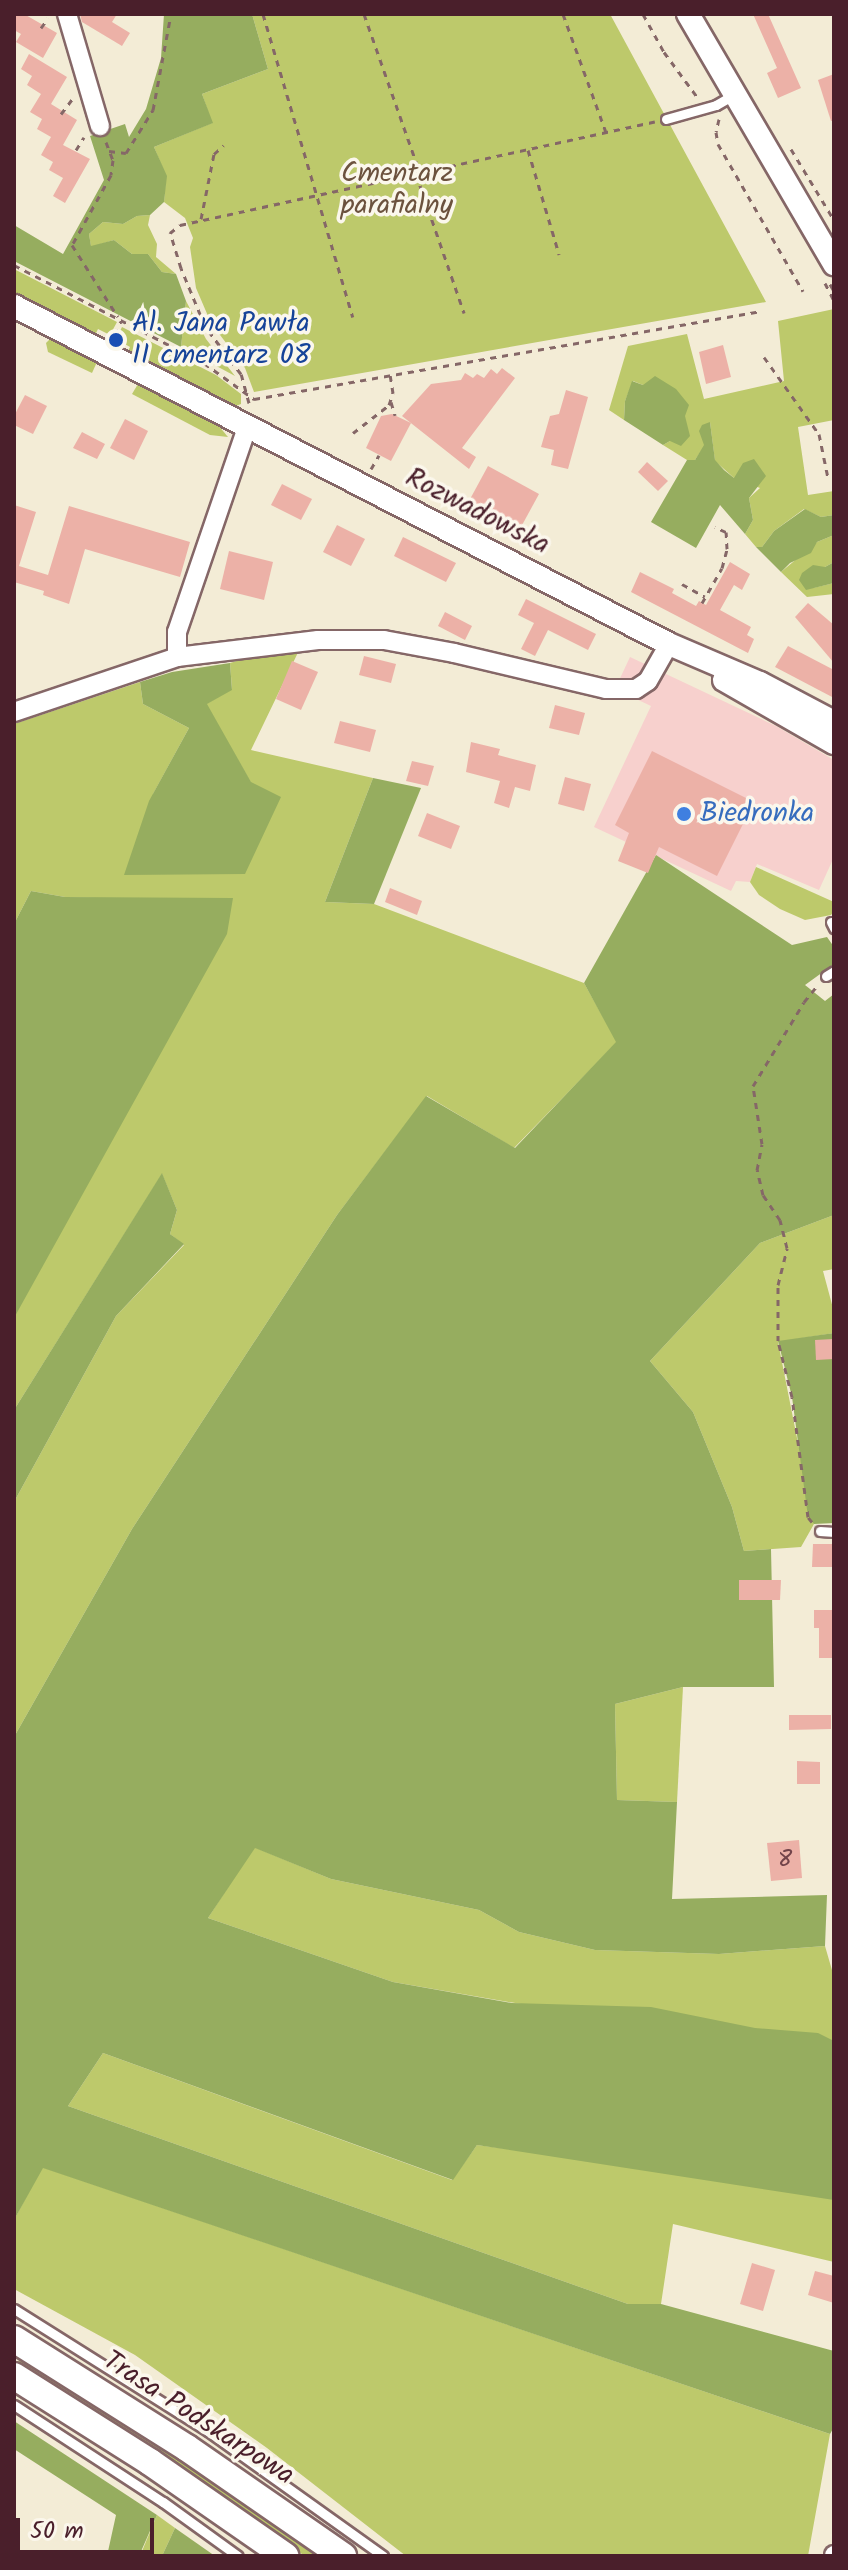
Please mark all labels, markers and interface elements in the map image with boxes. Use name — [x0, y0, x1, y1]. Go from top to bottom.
park label: Cmentarz parafialny — [341, 157, 453, 223]
place label: Al. Jana Pawła II cmentarz 08 — [132, 307, 310, 373]
marker: Al. Jana Pawła II cmentarz 08 — [107, 331, 125, 349]
street label: Rozwadowska — [399, 461, 555, 563]
place label: Biedronka — [700, 797, 814, 831]
marker: Biedronka — [675, 805, 693, 823]
house number: 8 — [778, 1846, 792, 1874]
street label: Trasa Podskarpowa — [96, 2345, 300, 2493]
scale bar — [20, 2502, 158, 2552]
text: 50 m — [30, 2512, 84, 2551]

